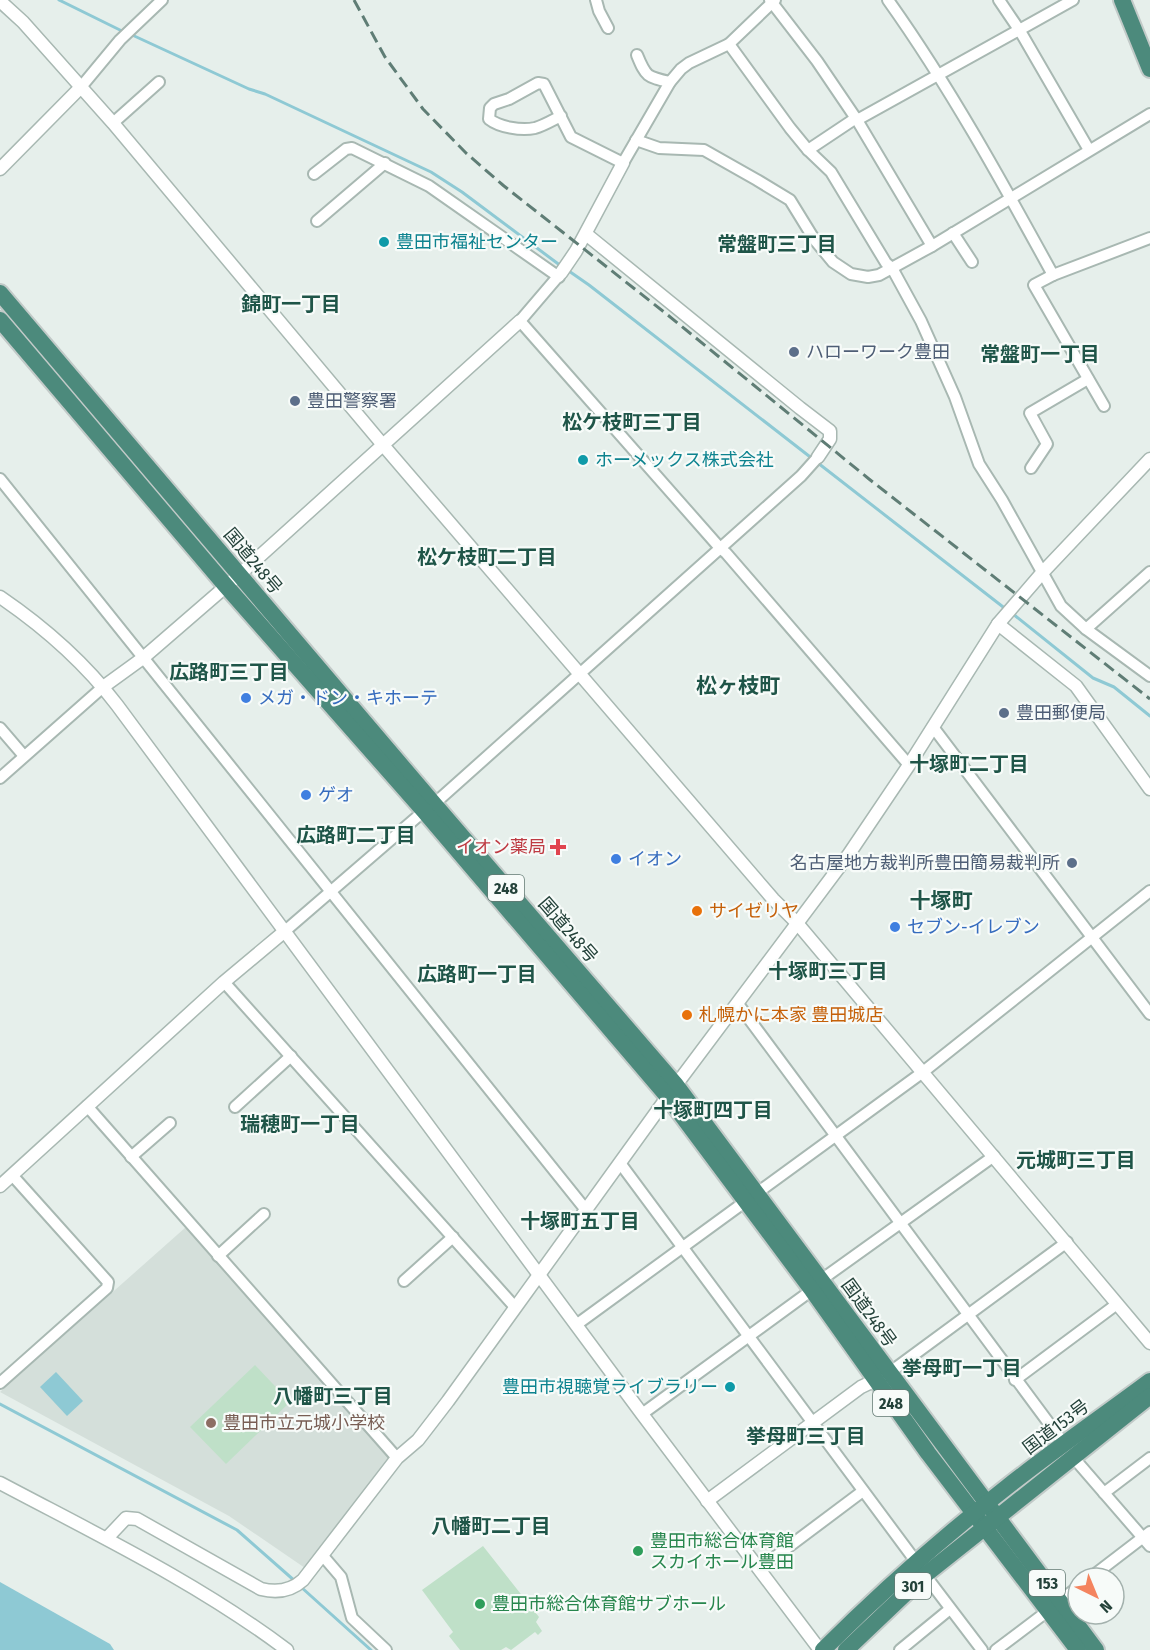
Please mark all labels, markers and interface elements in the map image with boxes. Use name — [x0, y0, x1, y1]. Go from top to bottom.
place label: 豊田市福祉センター — [396, 231, 558, 253]
district label: 常盤町三丁目 — [717, 232, 837, 256]
marker: 豊田市福祉センター — [377, 235, 391, 249]
district label: 錦町一丁目 — [241, 292, 341, 316]
place label: ハローワーク豊田 — [806, 341, 950, 363]
district label: 常盤町一丁目 — [980, 342, 1100, 366]
marker: ハローワーク豊田 — [787, 345, 801, 359]
place label: 豊田警察署 — [307, 390, 397, 412]
marker: 豊田警察署 — [288, 394, 302, 408]
district label: 松ケ枝町三丁目 — [562, 410, 702, 434]
place label: ホーメックス株式会社 — [595, 449, 774, 471]
marker: ホーメックス株式会社 — [576, 453, 590, 467]
street label: 国道248号 — [219, 524, 287, 598]
district label: 松ケ枝町二丁目 — [417, 545, 557, 569]
district label: 広路町三丁目 — [169, 660, 289, 684]
district label: 松ヶ枝町 — [696, 673, 780, 699]
place label: メガ・ドン・キホーテ — [258, 687, 438, 709]
marker: メガ・ドン・キホーテ — [239, 691, 253, 705]
place label: 豊田郵便局 — [1016, 702, 1106, 724]
marker: 豊田郵便局 — [997, 706, 1011, 720]
district label: 十塚町二丁目 — [909, 752, 1029, 776]
place label: ゲオ — [318, 784, 354, 806]
marker: ゲオ — [299, 788, 313, 802]
district label: 広路町二丁目 — [296, 823, 416, 847]
place label: イオン薬局 — [456, 836, 546, 858]
marker: イオン薬局 — [551, 840, 565, 854]
place label: イオン — [628, 848, 682, 870]
marker: イオン — [609, 852, 623, 866]
place label: 名古屋地方裁判所豊田簡易裁判所 — [790, 852, 1060, 874]
marker: 名古屋地方裁判所豊田簡易裁判所 — [1065, 856, 1079, 870]
road number: 248 — [488, 875, 524, 901]
district label: 十塚町 — [910, 888, 973, 914]
street label: 国道248号 — [534, 893, 602, 967]
place label: サイゼリヤ — [709, 900, 799, 922]
marker: サイゼリヤ — [690, 904, 704, 918]
place label: セブン-イレブン — [907, 916, 1040, 938]
marker: セブン-イレブン — [888, 920, 902, 934]
district label: 十塚町三丁目 — [768, 959, 888, 983]
district label: 広路町一丁目 — [417, 962, 537, 986]
place label: 札幌かに本家 豊田城店 — [699, 1004, 883, 1026]
marker: 札幌かに本家 豊田城店 — [680, 1008, 694, 1022]
district label: 十塚町四丁目 — [653, 1098, 773, 1122]
district label: 瑞穂町一丁目 — [240, 1112, 360, 1136]
district label: 元城町三丁目 — [1016, 1148, 1136, 1172]
district label: 十塚町五丁目 — [520, 1209, 640, 1233]
street label: 国道248号 — [837, 1274, 901, 1352]
district label: 挙母町一丁目 — [902, 1356, 1022, 1380]
place label: 豊田市視聴覚ライブラリー — [502, 1376, 718, 1398]
marker: 豊田市視聴覚ライブラリー — [723, 1380, 737, 1394]
district label: 八幡町三丁目 — [273, 1384, 393, 1408]
road number: 248 — [873, 1390, 909, 1416]
street label: 国道153号 — [1019, 1395, 1093, 1459]
place label: 豊田市立元城小学校 — [223, 1412, 385, 1434]
marker: 豊田市立元城小学校 — [204, 1416, 218, 1430]
district label: 挙母町三丁目 — [746, 1424, 866, 1448]
district label: 八幡町二丁目 — [431, 1514, 551, 1538]
place label: 豊田市総合体育館 スカイホール豊田 — [650, 1530, 794, 1573]
marker: 豊田市総合体育館 スカイホール豊田 — [631, 1544, 645, 1558]
north arrow — [1066, 1566, 1126, 1626]
road number: 153 — [1029, 1570, 1065, 1596]
road number: 301 — [895, 1573, 931, 1599]
place label: 豊田市総合体育館サブホール — [492, 1593, 726, 1615]
text: N — [1096, 1596, 1116, 1617]
marker: 豊田市総合体育館サブホール — [473, 1597, 487, 1611]

